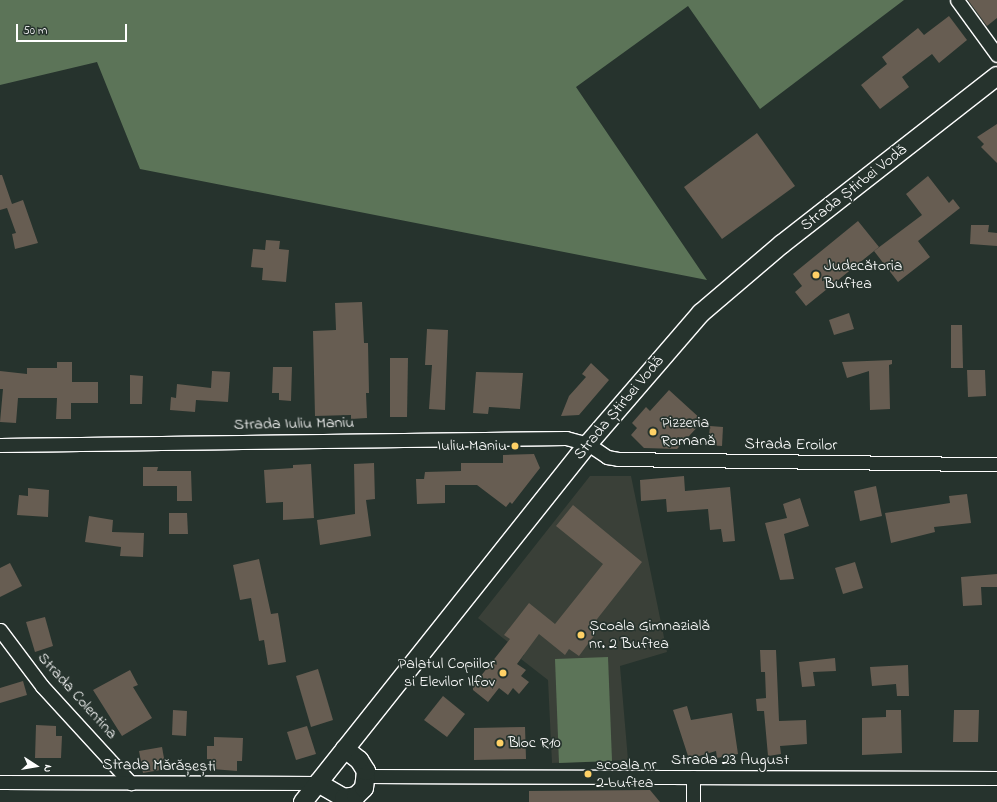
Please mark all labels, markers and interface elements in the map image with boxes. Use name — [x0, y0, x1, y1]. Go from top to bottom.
scale bar — [18, 16, 129, 42]
text: 50 m — [23, 22, 47, 40]
street label: Strada Știrbei Vodă — [797, 140, 911, 236]
place label: Judecătoria Buftea — [824, 256, 902, 294]
marker: Judecătoria Buftea — [811, 270, 821, 280]
street label: Strada Știrbei Vodă — [570, 352, 668, 464]
street label: Strada Iuliu Maniu — [234, 413, 354, 435]
place label: Pizzeria Romană — [661, 413, 715, 451]
marker: Pizzeria Romană — [648, 427, 658, 437]
street label: Strada Eroilor — [744, 435, 838, 455]
place label: Iuliu Maniu — [437, 436, 507, 456]
marker: Iuliu Maniu — [510, 441, 520, 451]
place label: Școala Gimnazială nr. 2 Buftea — [589, 616, 710, 654]
marker: Școala Gimnazială nr. 2 Buftea — [576, 630, 586, 640]
street label: Strada Colentina — [33, 649, 121, 743]
place label: Palatul Copiilor si Elevilor Ilfov — [398, 654, 495, 692]
marker: Palatul Copiilor si Elevilor Ilfov — [498, 668, 508, 678]
place label: Bloc R10 — [508, 733, 561, 753]
marker: Bloc R10 — [495, 738, 505, 748]
north arrow — [16, 746, 56, 786]
street label: Strada 23 August — [671, 750, 789, 770]
street label: Strada Mărășești — [102, 755, 216, 777]
place label: scoala nr 2 buftea — [596, 755, 656, 793]
text: N — [39, 763, 56, 774]
marker: scoala nr 2 buftea — [583, 769, 593, 779]

